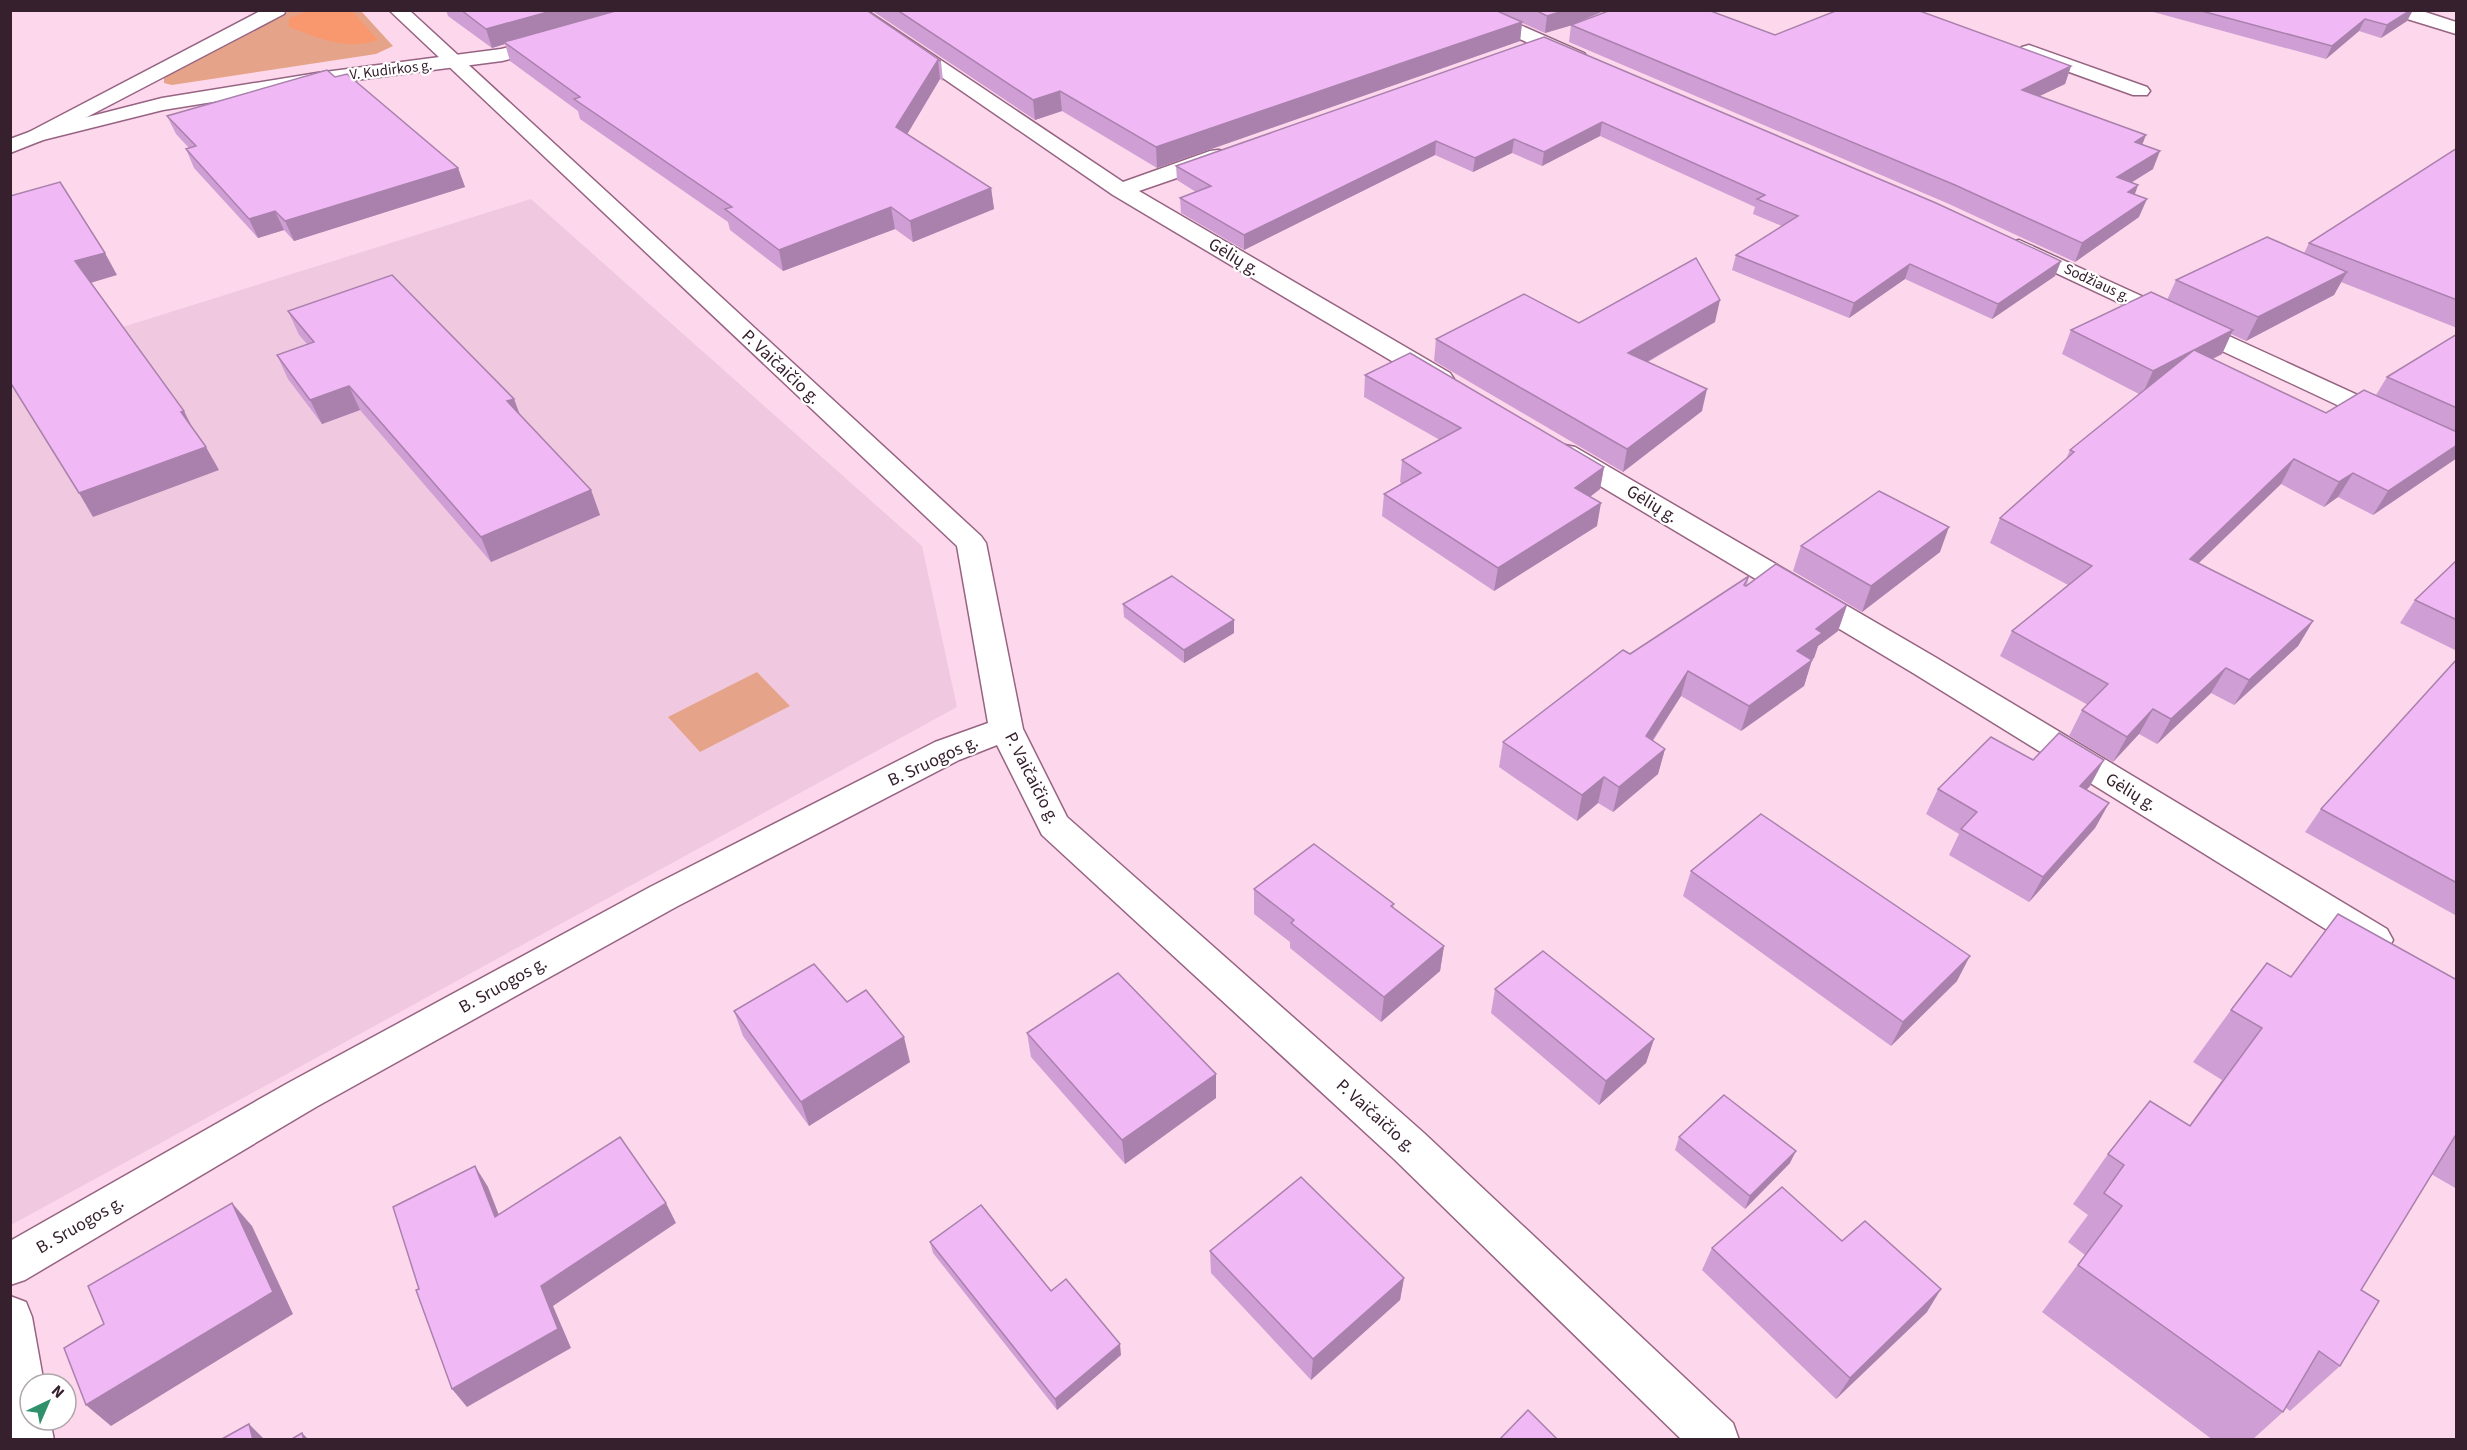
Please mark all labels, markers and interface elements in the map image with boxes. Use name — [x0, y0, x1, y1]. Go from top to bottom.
street label: V. Kudirkos g. — [348, 55, 434, 85]
street label: Gėlių g. — [1204, 232, 1264, 282]
street label: Sodžiaus g. — [2060, 259, 2134, 307]
street label: P. Vaičaičio g. — [736, 324, 826, 410]
street label: Gėlių g. — [1622, 479, 1682, 529]
street label: P. Vaičaičio g. — [998, 728, 1066, 828]
street label: B. Sruogos g. — [884, 729, 982, 793]
street label: Gėlių g. — [2101, 767, 2161, 817]
street label: B. Sruogos g. — [454, 950, 552, 1020]
street label: P. Vaičaičio g. — [1331, 1073, 1421, 1159]
street label: B. Sruogos g. — [32, 1190, 128, 1260]
north arrow — [18, 1372, 78, 1432]
text: N — [46, 1380, 69, 1404]

